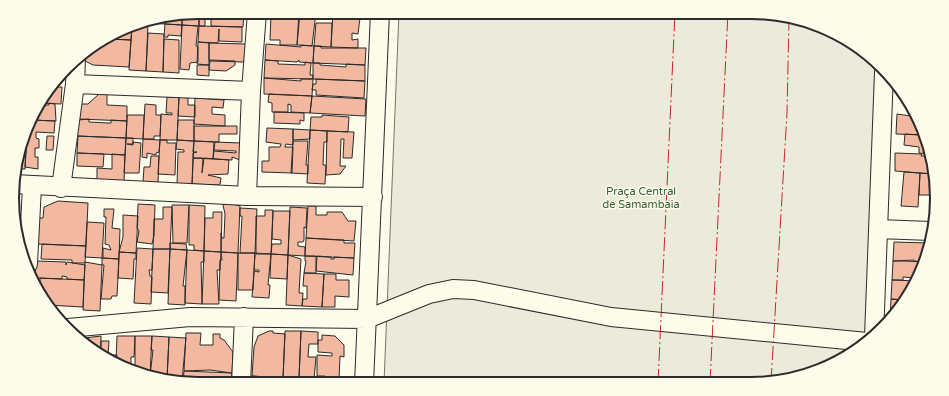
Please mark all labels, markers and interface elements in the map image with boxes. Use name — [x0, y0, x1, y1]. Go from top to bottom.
park label: Praça Central de Samambaia — [602, 185, 680, 211]

